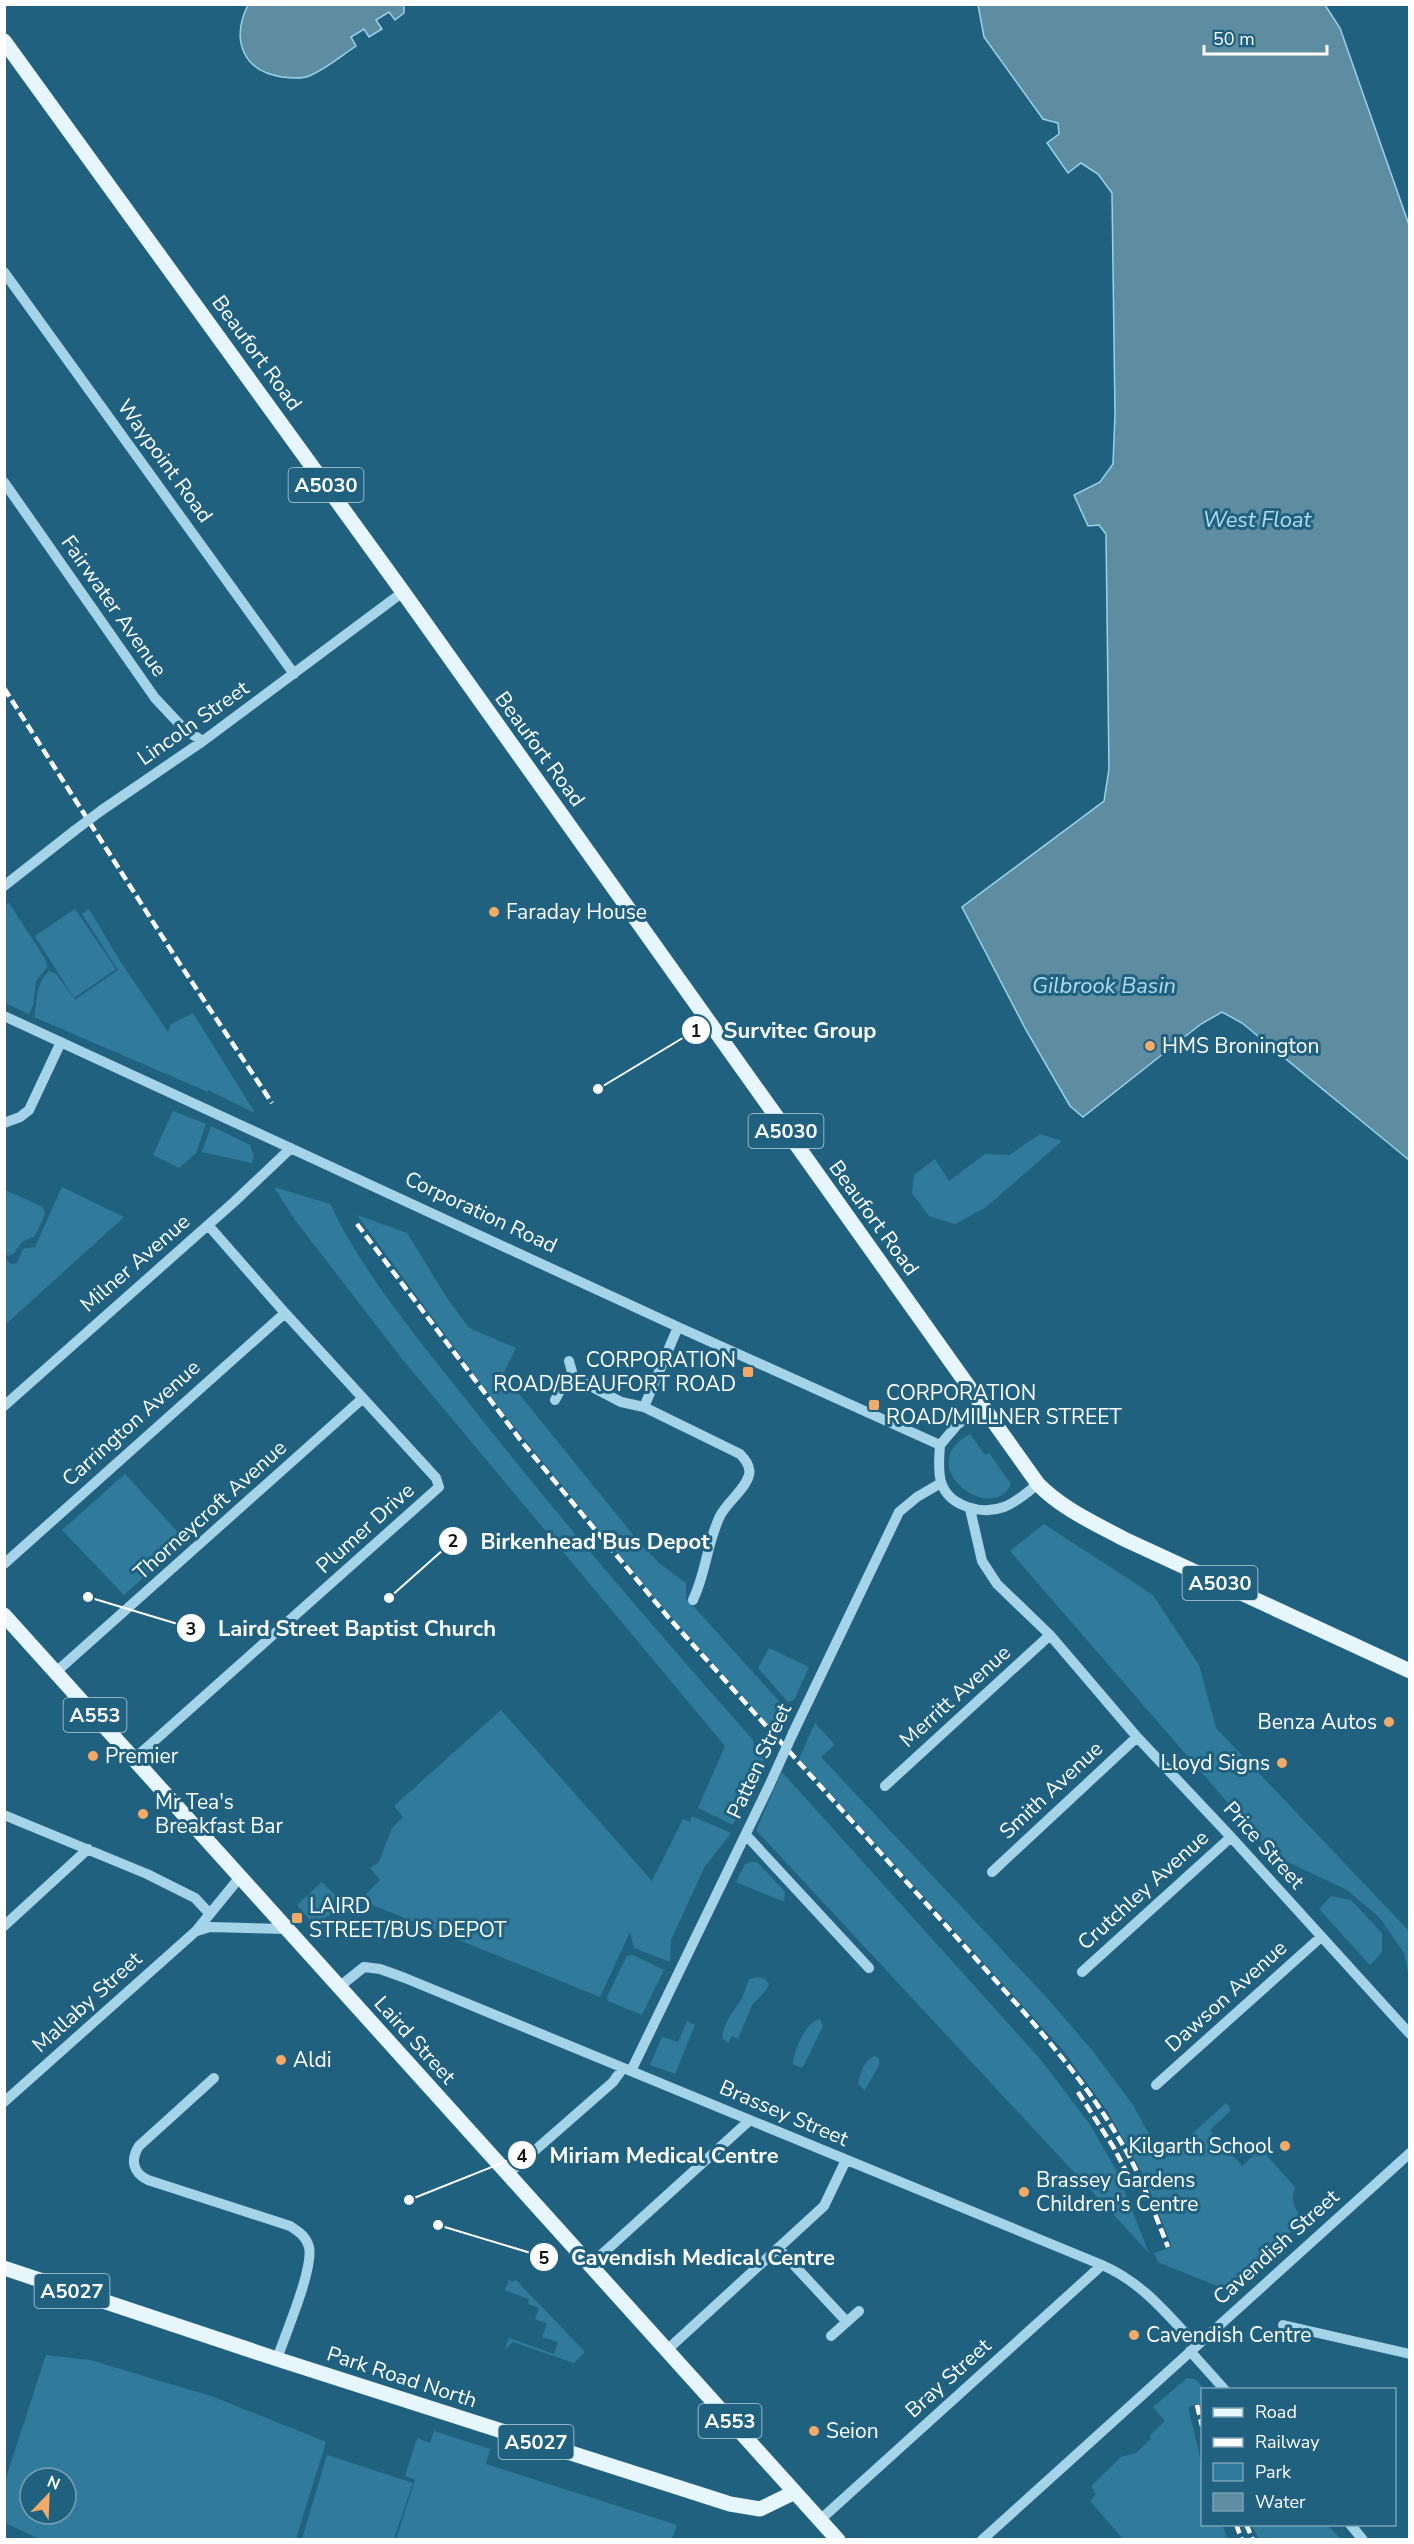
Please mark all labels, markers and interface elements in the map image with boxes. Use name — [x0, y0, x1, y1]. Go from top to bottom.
scale bar — [1204, 18, 1327, 56]
text: 50 m — [1213, 27, 1255, 51]
street label: Beaufort Road — [206, 290, 308, 416]
street label: Waypoint Road — [111, 394, 219, 528]
road number: A5030 — [288, 468, 364, 502]
water label: West Float — [1203, 505, 1313, 535]
street label: Fairwater Avenue — [55, 530, 173, 682]
street label: Lincoln Street — [132, 674, 255, 772]
street label: Beaufort Road — [489, 686, 591, 812]
place label: Faraday House — [506, 898, 647, 926]
marker: Faraday House — [487, 905, 501, 919]
water label: Gilbrook Basin — [1032, 971, 1176, 1001]
callout: Survitec Group — [681, 1010, 888, 1050]
text: Survitec Group — [724, 1016, 876, 1046]
text: 1 — [691, 1019, 701, 1043]
place label: HMS Bronington — [1162, 1032, 1319, 1060]
marker: HMS Bronington — [1143, 1039, 1157, 1053]
road number: A5030 — [748, 1114, 824, 1148]
street label: Beaufort Road — [823, 1155, 925, 1281]
street label: Corporation Road — [400, 1164, 562, 1260]
street label: Milner Avenue — [74, 1208, 196, 1318]
place label: CORPORATION ROAD/BEAUFORT ROAD — [493, 1346, 736, 1398]
street label: Carrington Avenue — [56, 1353, 206, 1493]
marker: CORPORATION ROAD/BEAUFORT ROAD — [741, 1365, 755, 1379]
place label: CORPORATION ROAD/MILLNER STREET — [886, 1379, 1122, 1431]
marker: CORPORATION ROAD/MILLNER STREET — [867, 1398, 881, 1412]
street label: Thorneycroft Avenue — [128, 1434, 292, 1586]
street label: Plumer Drive — [310, 1476, 420, 1580]
callout: Birkenhead Bus Depot — [438, 1521, 721, 1561]
text: Birkenhead Bus Depot — [480, 1527, 710, 1557]
text: 2 — [448, 1529, 458, 1553]
road number: A5030 — [1182, 1566, 1258, 1600]
callout: Laird Street Baptist Church — [176, 1608, 508, 1648]
text: Laird Street Baptist Church — [218, 1614, 496, 1644]
text: 3 — [186, 1617, 196, 1641]
street label: Merritt Avenue — [893, 1639, 1017, 1753]
road number: A553 — [64, 1698, 127, 1732]
street label: Patten Street — [720, 1698, 798, 1823]
place label: Benza Autos — [1257, 1708, 1377, 1736]
marker: Benza Autos — [1382, 1715, 1396, 1729]
street label: Smith Avenue — [993, 1735, 1109, 1845]
place label: Premier — [105, 1742, 179, 1770]
marker: Premier — [86, 1749, 100, 1763]
place label: Lloyd Signs — [1161, 1749, 1270, 1777]
marker: Lloyd Signs — [1275, 1756, 1289, 1770]
place label: Mr Tea's Breakfast Bar — [155, 1788, 283, 1840]
street label: Price Street — [1217, 1795, 1311, 1895]
marker: Mr Tea's Breakfast Bar — [136, 1807, 150, 1821]
street label: Crutchley Avenue — [1072, 1824, 1214, 1956]
place label: LAIRD STREET/BUS DEPOT — [309, 1892, 507, 1944]
marker: LAIRD STREET/BUS DEPOT — [290, 1911, 304, 1925]
street label: Dawson Avenue — [1159, 1934, 1293, 2058]
street label: Mallaby Street — [26, 1945, 148, 2059]
street label: Laird Street — [368, 1990, 463, 2091]
place label: Aldi — [293, 2046, 332, 2074]
marker: Aldi — [274, 2053, 288, 2067]
street label: Brassey Street — [715, 2073, 853, 2153]
place label: Kilgarth School — [1129, 2132, 1274, 2160]
callout: Miriam Medical Centre — [507, 2135, 790, 2175]
marker: Kilgarth School — [1278, 2139, 1292, 2153]
text: Miriam Medical Centre — [549, 2141, 779, 2171]
text: 4 — [517, 2144, 528, 2168]
place label: Brassey Gardens Children's Centre — [1036, 2166, 1198, 2218]
street label: Cavendish Street — [1207, 2182, 1345, 2311]
marker: Brassey Gardens Children's Centre — [1017, 2185, 1031, 2199]
callout: Cavendish Medical Centre — [529, 2237, 847, 2277]
text: Cavendish Medical Centre — [571, 2243, 835, 2273]
text: 5 — [539, 2246, 550, 2270]
road number: A5027 — [34, 2274, 110, 2308]
place label: Cavendish Centre — [1146, 2321, 1312, 2349]
marker: Cavendish Centre — [1127, 2328, 1141, 2342]
street label: Bray Street — [899, 2332, 997, 2424]
street label: Park Road North — [323, 2340, 481, 2414]
legend — [1201, 2388, 1396, 2526]
text: Road — [1255, 2400, 1297, 2424]
road number: A553 — [698, 2404, 762, 2438]
place label: Seion — [826, 2417, 879, 2445]
marker: Seion — [807, 2424, 821, 2438]
road number: A5027 — [498, 2425, 574, 2459]
text: Railway — [1255, 2430, 1320, 2454]
text: Park — [1255, 2460, 1292, 2484]
north arrow — [18, 2466, 78, 2526]
text: N — [44, 2471, 63, 2496]
text: Water — [1255, 2490, 1306, 2514]

